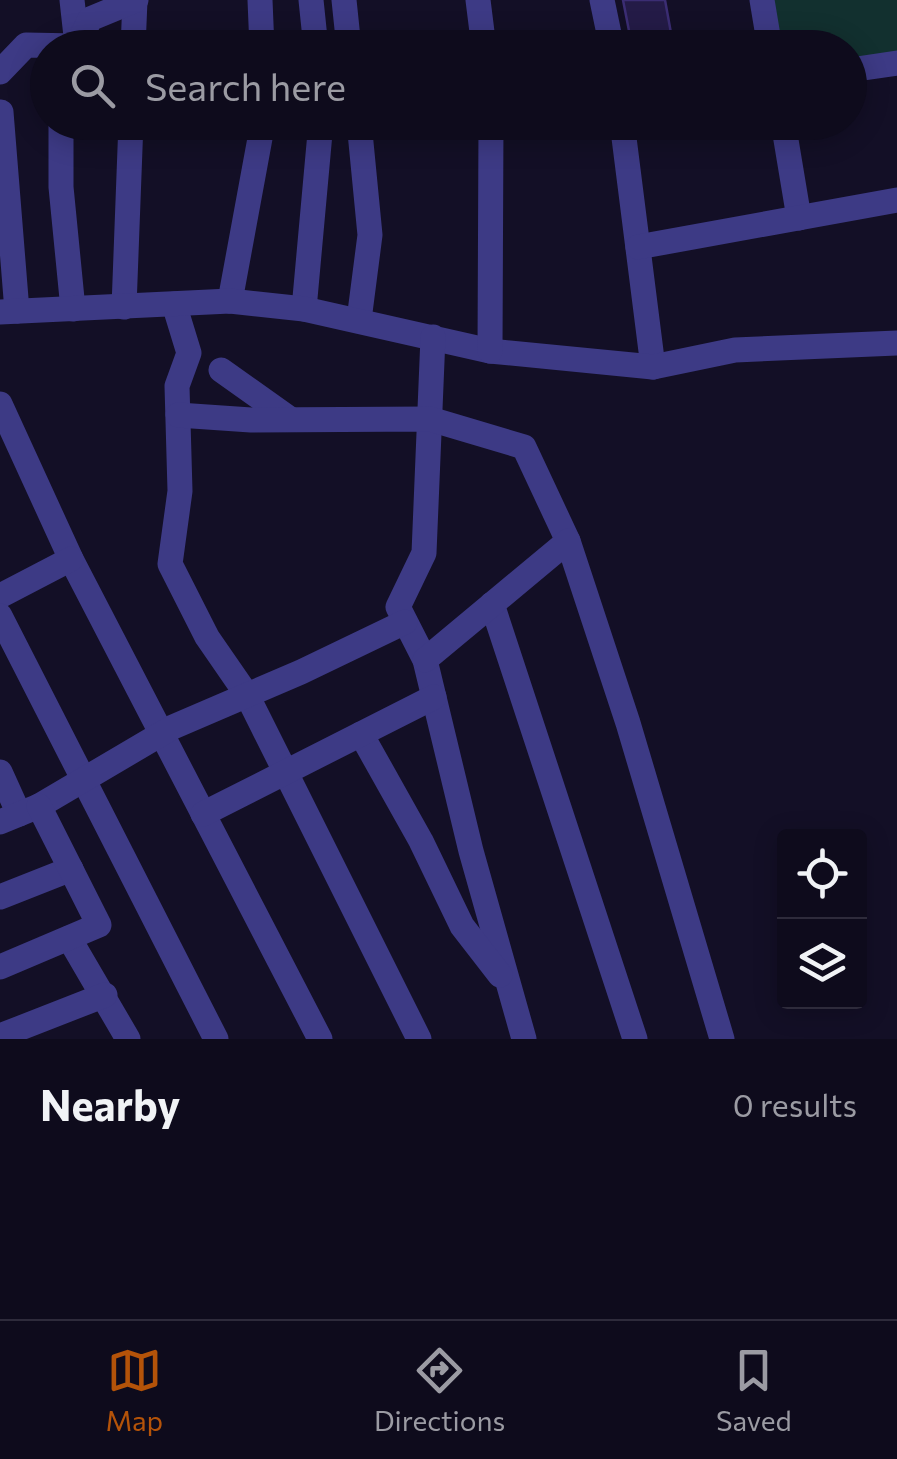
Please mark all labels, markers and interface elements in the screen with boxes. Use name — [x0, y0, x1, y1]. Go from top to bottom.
search box — [30, 30, 867, 140]
icon: search — [65, 58, 120, 113]
text: Search here — [145, 62, 346, 109]
map controls — [777, 829, 867, 1009]
button: locate — [777, 829, 867, 919]
button: layers — [777, 919, 867, 1009]
text: Nearby — [40, 1078, 180, 1130]
text: 0 results — [733, 1084, 857, 1124]
tab: Map — [105, 1343, 163, 1437]
tab: Directions — [374, 1343, 505, 1437]
tab: Saved — [716, 1343, 792, 1437]

